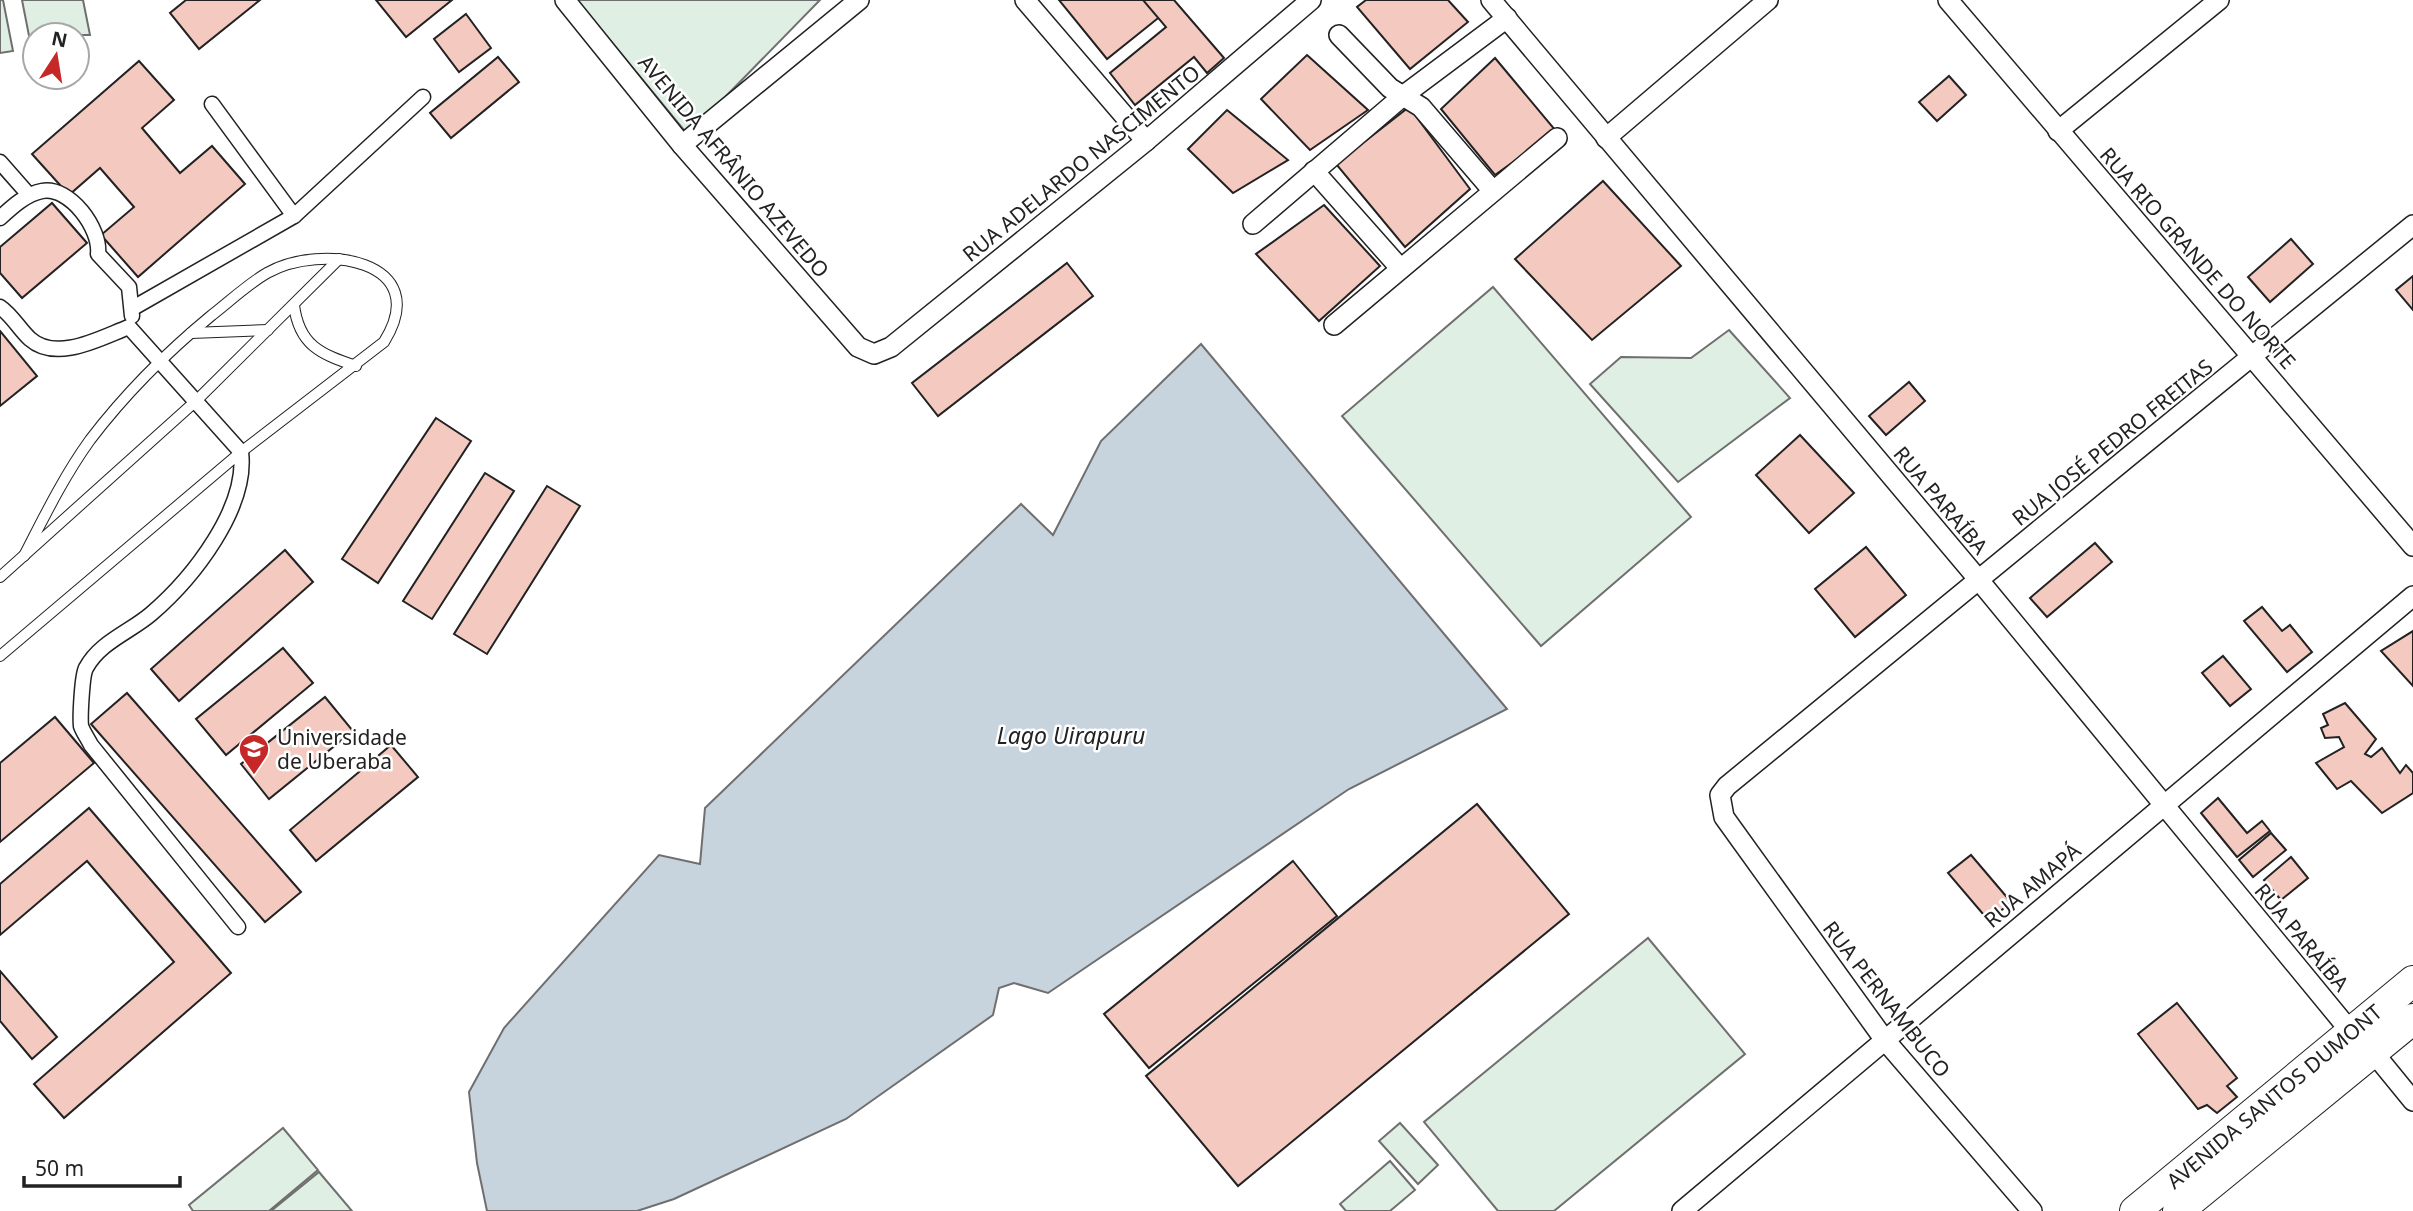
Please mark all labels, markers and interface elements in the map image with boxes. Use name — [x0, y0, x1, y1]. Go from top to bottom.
north arrow — [21, 21, 91, 91]
text: N — [49, 25, 70, 54]
street label: AVENIDA AFRÂNIO AZEVEDO — [632, 49, 836, 283]
street label: RUA ADELARDO NASCIMENTO — [956, 58, 1206, 268]
street label: RUA RIO GRANDE DO NORTE — [2094, 141, 2302, 375]
street label: RUA JOSÉ PEDRO FREITAS — [2006, 352, 2218, 532]
street label: RUA PARAÍBA — [1888, 440, 1995, 560]
water label: Lago Uirapuru — [997, 719, 1145, 751]
place label: Universidade de Uberaba — [277, 723, 407, 775]
school or university icon: Universidade de Uberaba — [237, 732, 271, 776]
street label: RUA AMAPÁ — [1978, 836, 2087, 934]
street label: RUA PARAÍBA — [2249, 877, 2356, 997]
street label: RUA PERNAMBUCO — [1817, 915, 1957, 1083]
street label: AVENIDA SANTOS DUMONT — [2160, 997, 2388, 1194]
scale bar — [24, 1144, 180, 1188]
text: 50 m — [35, 1154, 84, 1182]

